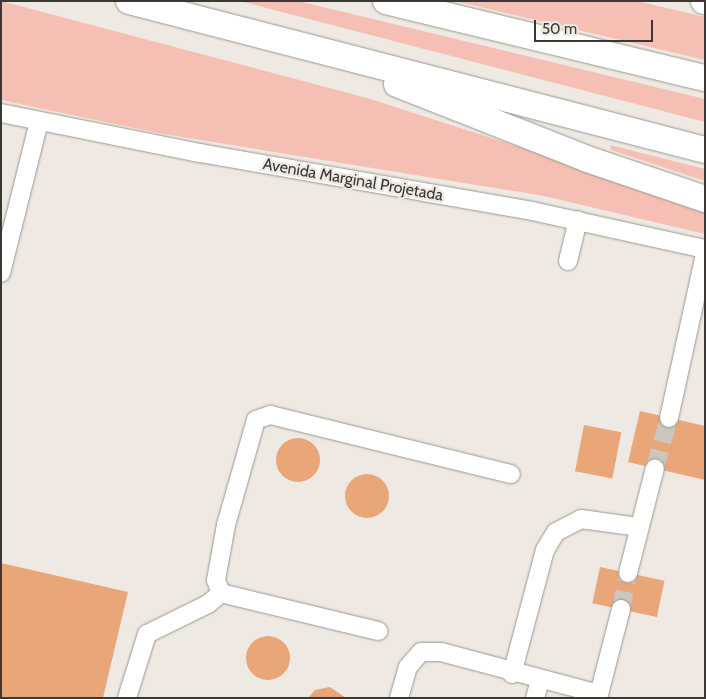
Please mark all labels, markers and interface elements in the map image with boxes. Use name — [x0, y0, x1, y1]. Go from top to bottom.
scale bar — [536, 10, 655, 42]
text: 50 m — [542, 20, 577, 38]
street label: Avenida Marginal Projetada — [261, 155, 445, 205]

